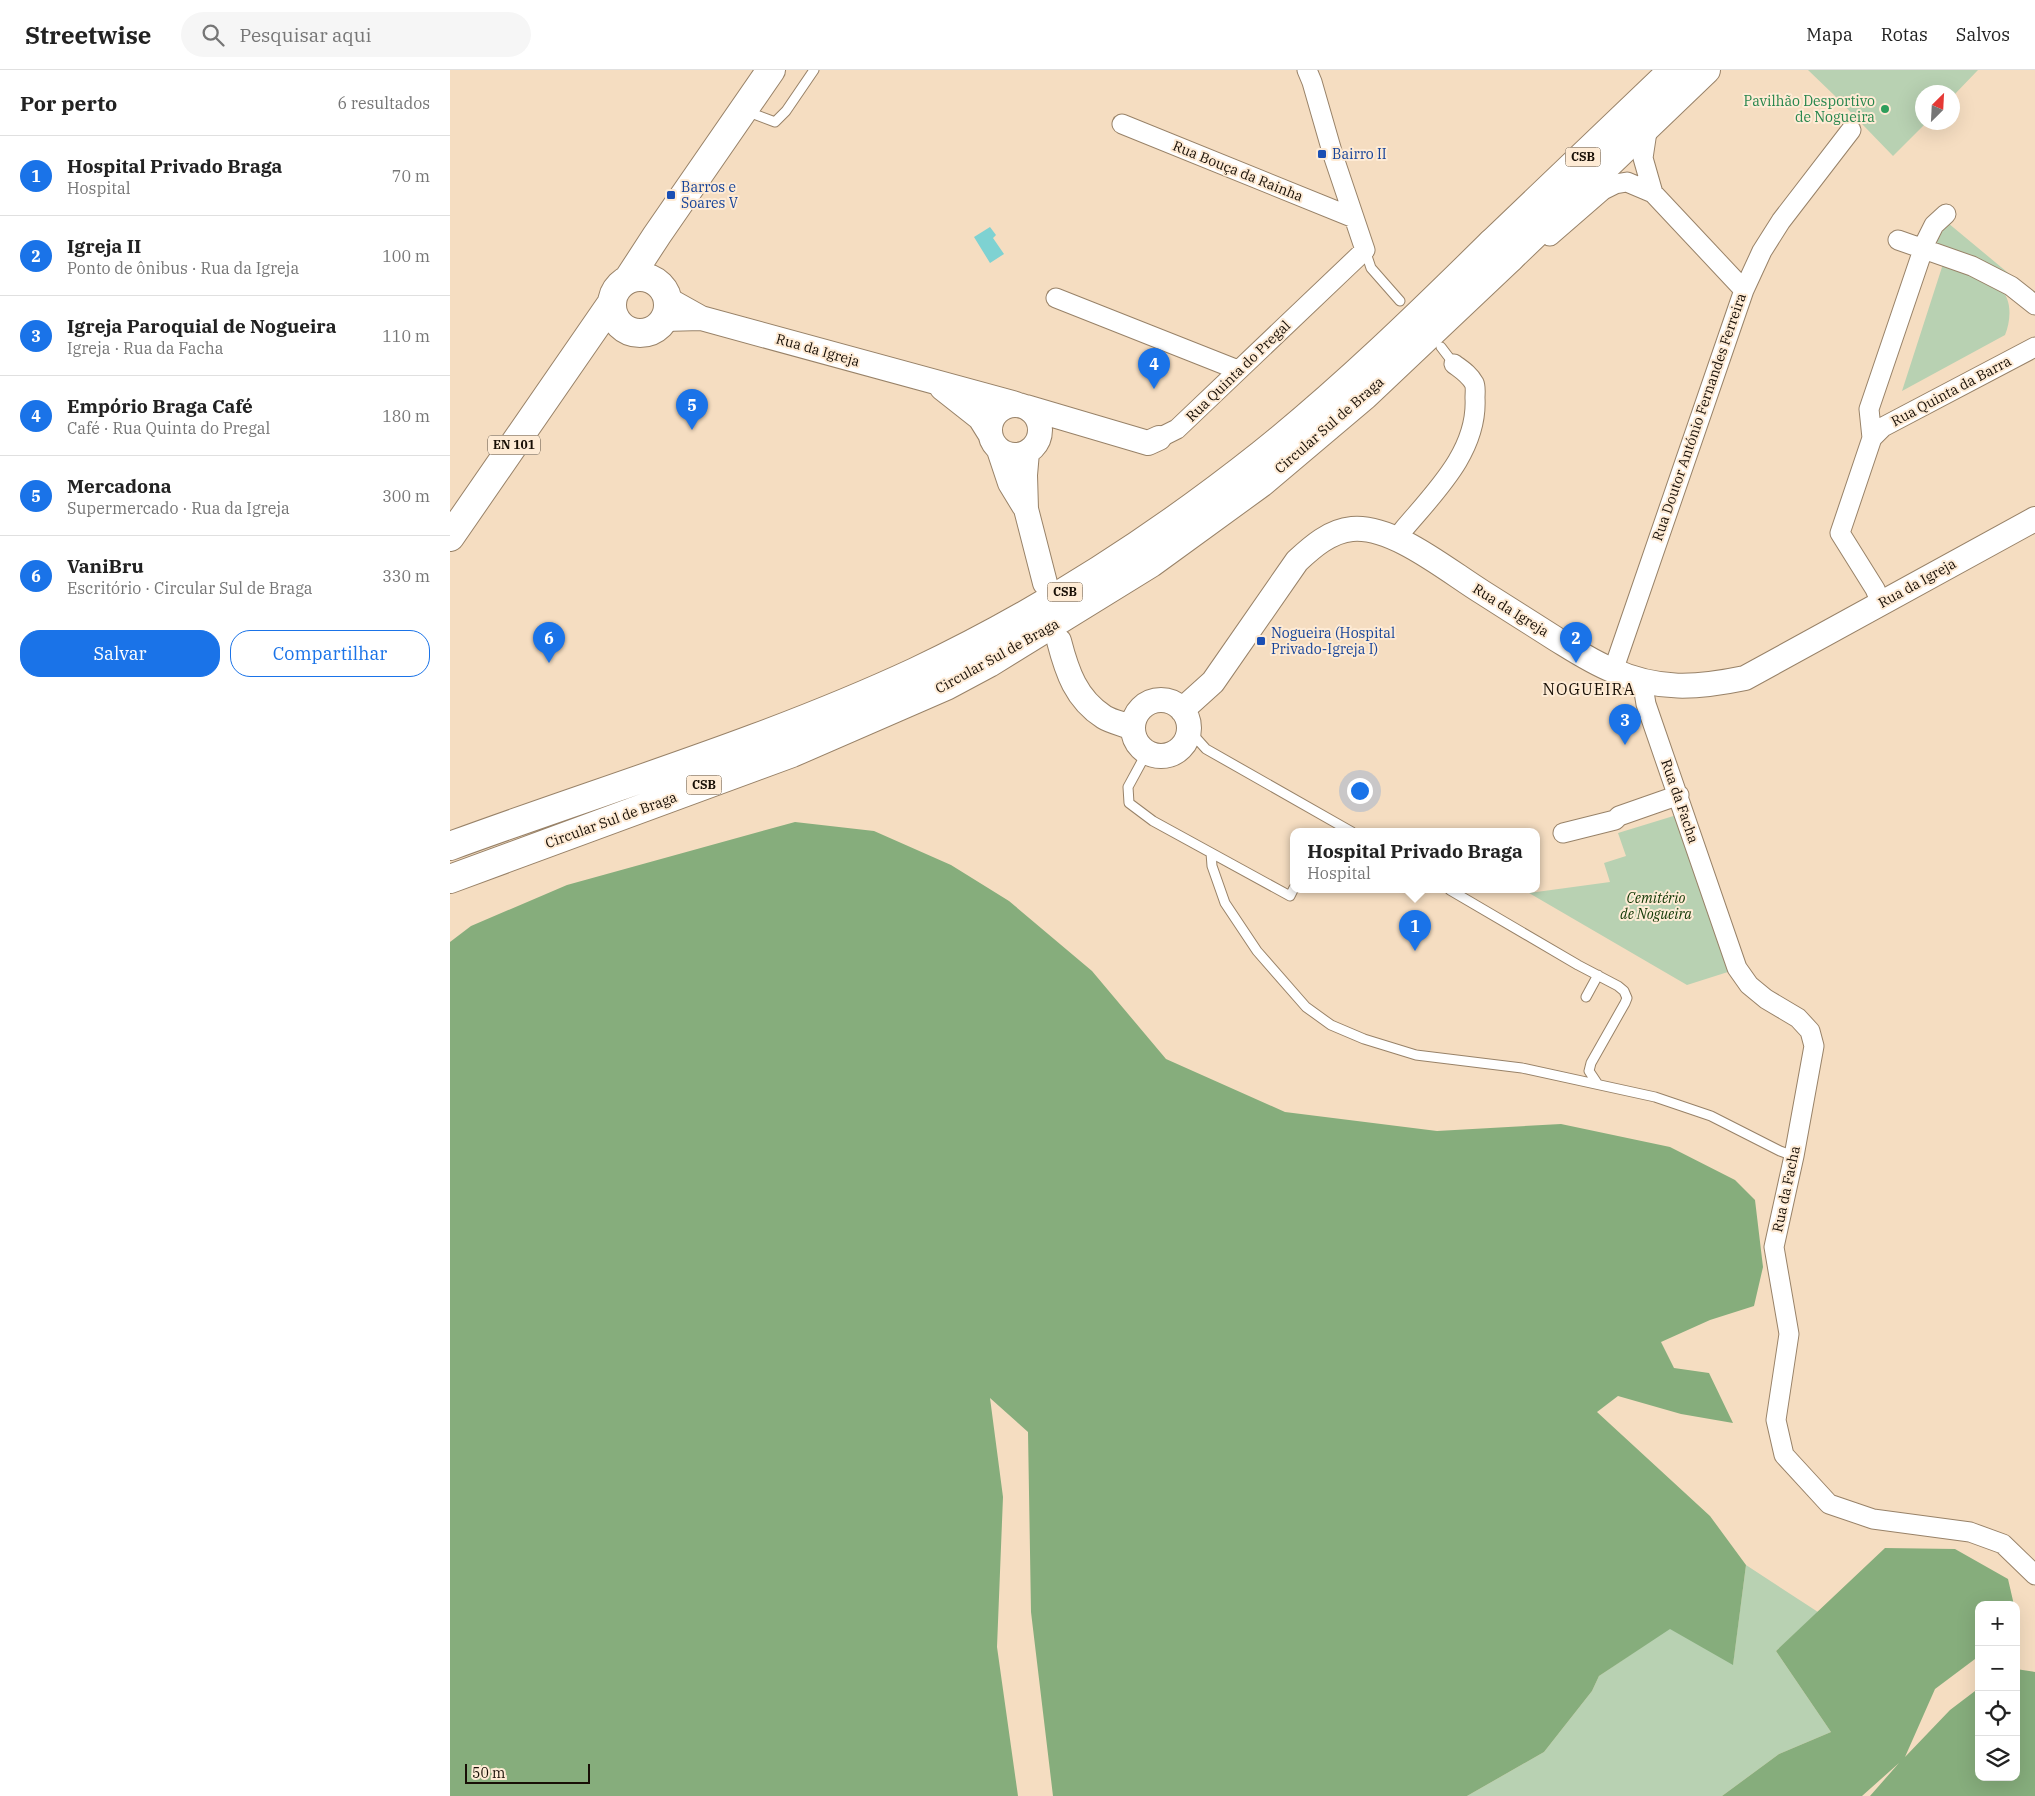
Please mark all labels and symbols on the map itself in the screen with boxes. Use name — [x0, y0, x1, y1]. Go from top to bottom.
north arrow — [1915, 85, 1960, 130]
place label: Pavilhão Desportivo de Nogueira — [1744, 92, 1875, 126]
marker: Pavilhão Desportivo de Nogueira — [1879, 103, 1891, 115]
street label: Rua Bouça da Rainha — [1170, 137, 1306, 206]
place label: Bairro II — [1332, 145, 1387, 163]
road number: CSB — [1566, 147, 1600, 166]
marker: Bairro II — [1316, 148, 1328, 160]
place label: Barros e Soares V — [681, 178, 738, 212]
marker: Barros e Soares V — [665, 189, 677, 201]
street label: Rua Doutor António Fernandes Ferreira — [1648, 290, 1750, 543]
street label: Rua Quinta do Pregal — [1182, 317, 1294, 425]
street label: Rua da Igreja — [774, 329, 862, 371]
pin: 4 — [1138, 348, 1170, 389]
street label: Rua Quinta da Barra — [1888, 352, 2014, 430]
street label: Circular Sul de Braga — [1271, 372, 1388, 477]
pin: 5 — [676, 389, 708, 430]
road number: EN 101 — [488, 436, 540, 454]
street label: Rua da Igreja — [1875, 554, 1959, 612]
street label: Rua da Igreja — [1470, 579, 1553, 641]
road number: CSB — [1048, 582, 1082, 602]
street label: Circular Sul de Braga — [932, 614, 1062, 698]
pin: 6 — [533, 622, 565, 663]
pin: 2 — [1560, 622, 1592, 663]
place label: Nogueira (Hospital Privado-Igreja I) — [1271, 624, 1395, 658]
marker: Nogueira (Hospital Privado-Igreja I) — [1255, 635, 1267, 647]
district label: NOGUEIRA — [1542, 679, 1636, 699]
pin: 3 — [1609, 704, 1641, 745]
street label: Rua da Facha — [1657, 757, 1703, 846]
road number: CSB — [686, 776, 722, 794]
your location — [1347, 778, 1373, 804]
street label: Circular Sul de Braga — [543, 788, 680, 852]
park label: Cemitério de Nogueira — [1620, 889, 1692, 923]
pin: 1 — [1399, 910, 1431, 951]
street label: Rua da Facha — [1768, 1144, 1804, 1234]
scale bar — [465, 1761, 590, 1784]

